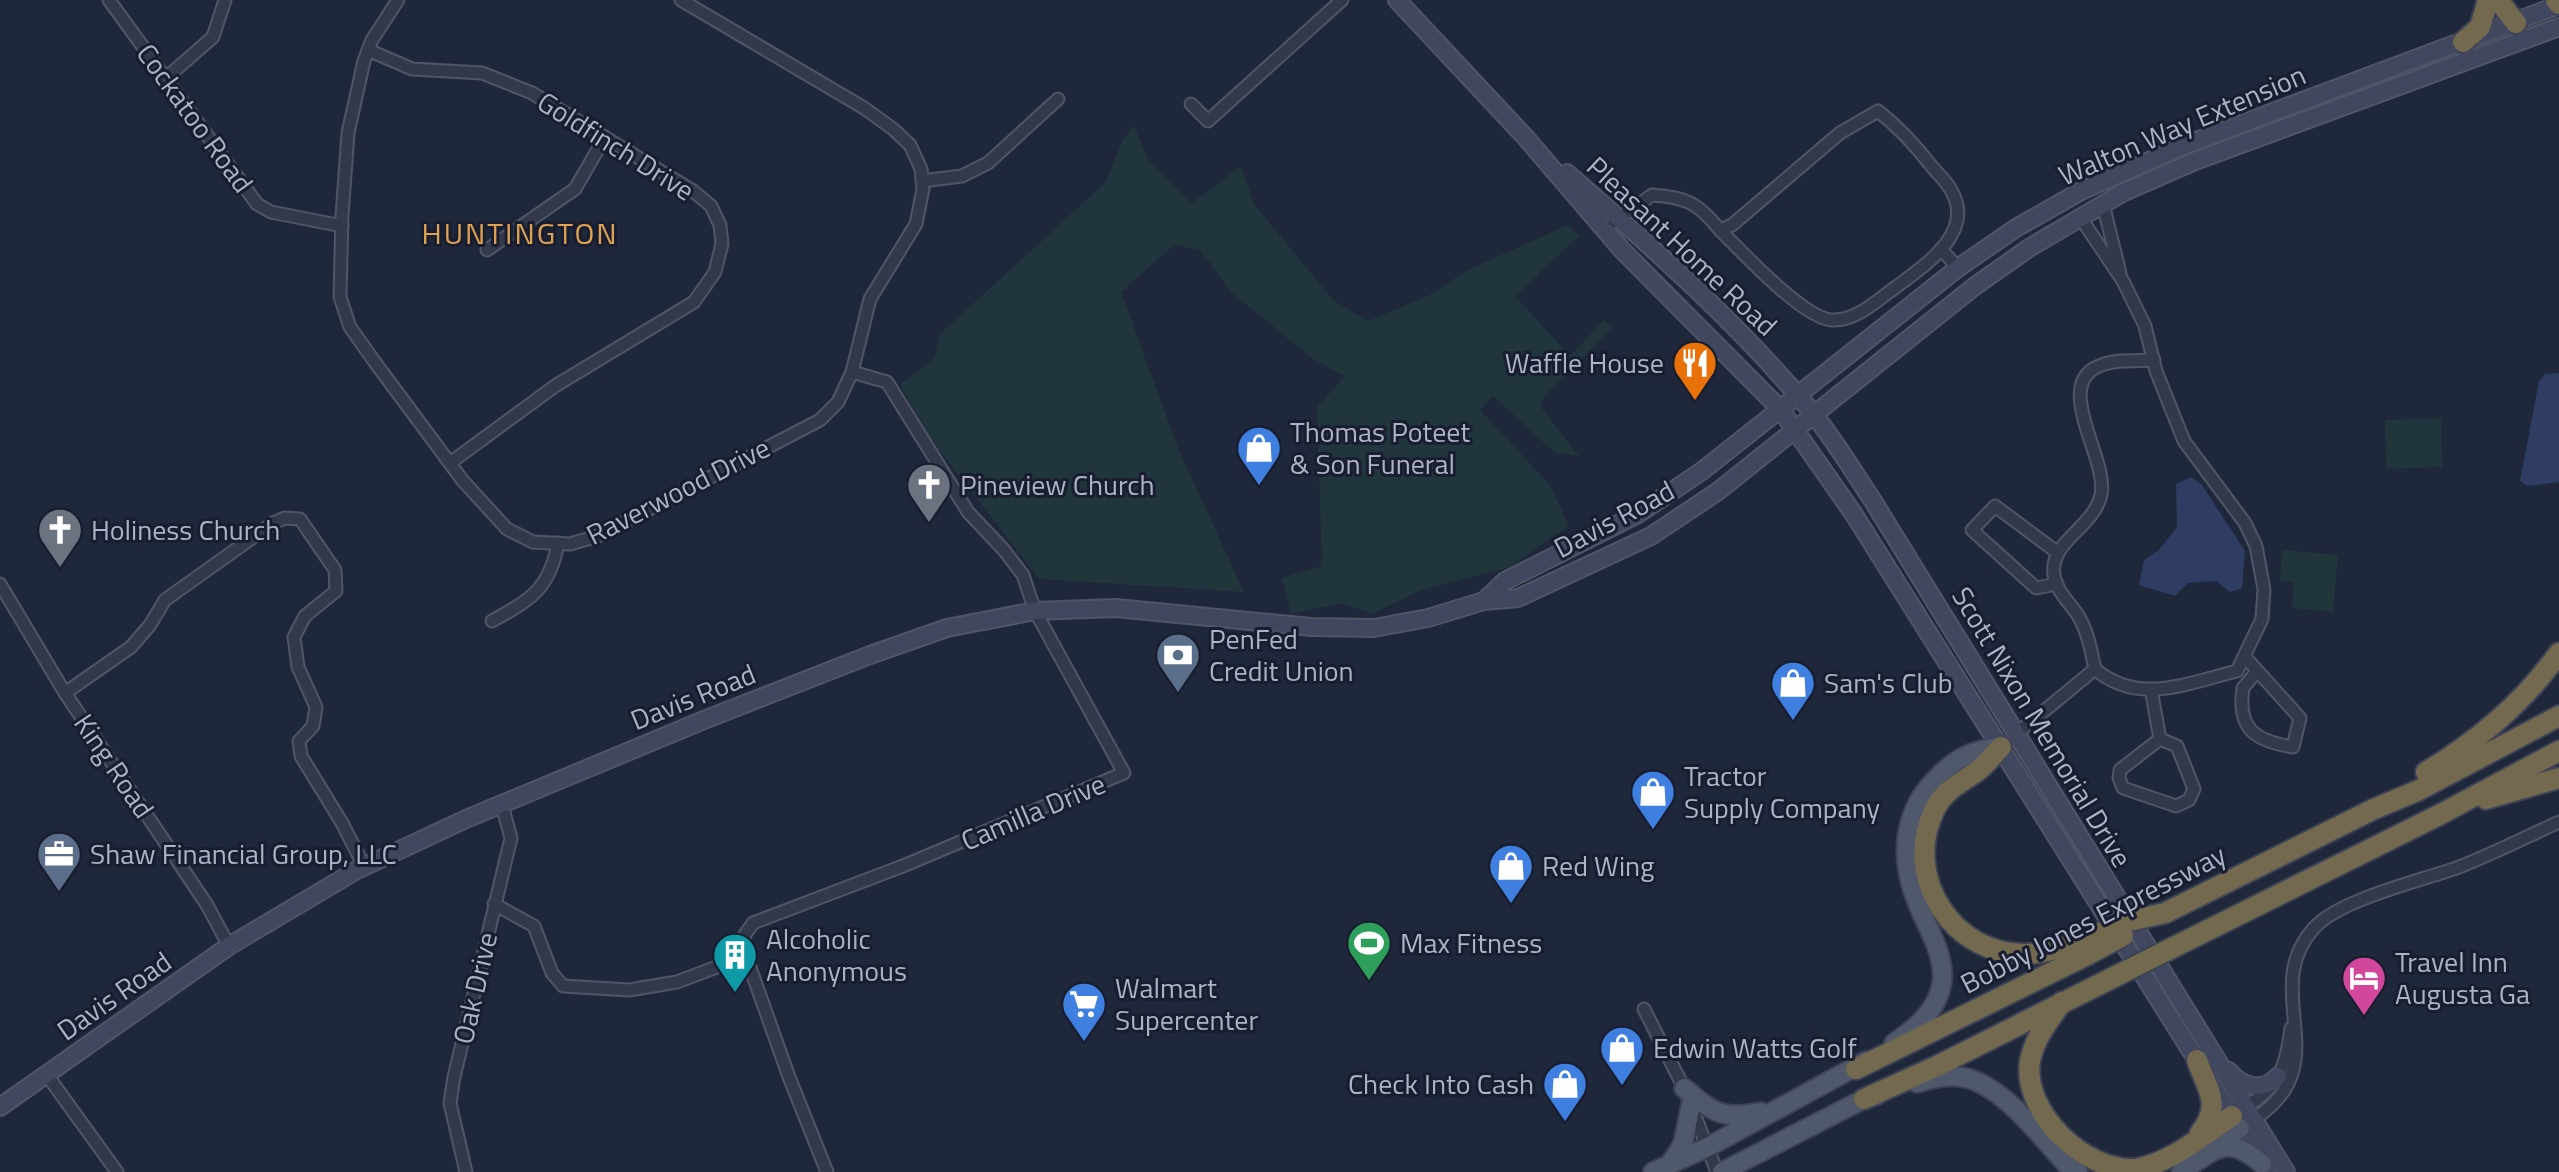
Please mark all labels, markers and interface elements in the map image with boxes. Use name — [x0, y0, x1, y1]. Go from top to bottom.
street label: Cockatoo Road — [126, 34, 264, 201]
street label: Walton Way Extension — [2052, 53, 2312, 196]
street label: Goldfinch Drive — [529, 80, 703, 211]
street label: Pleasant Home Road — [1577, 146, 1787, 346]
district label: HUNTINGTON — [421, 210, 619, 256]
restaurant icon: Waffle House — [1671, 339, 1719, 402]
place label: Waffle House — [1505, 341, 1664, 384]
place label: Thomas Poteet & Son Funeral — [1290, 410, 1470, 485]
shop icon: Thomas Poteet & Son Funeral — [1235, 424, 1283, 487]
street label: Raverwood Drive — [578, 426, 777, 555]
church icon: Pineview Church — [905, 461, 953, 524]
place label: Pineview Church — [960, 463, 1155, 506]
street label: Davis Road — [1546, 469, 1682, 568]
church icon: Holiness Church — [36, 506, 84, 569]
place label: Holiness Church — [91, 508, 280, 551]
street label: Scott Nixon Memorial Drive — [1941, 578, 2143, 875]
place label: PenFed Credit Union — [1209, 617, 1354, 692]
bank icon: PenFed Credit Union — [1154, 631, 1202, 694]
street label: Davis Road — [624, 652, 762, 741]
shop icon: Sam's Club — [1769, 659, 1817, 722]
place label: Sam's Club — [1824, 661, 1952, 704]
street label: King Road — [64, 705, 165, 827]
place label: Tractor Supply Company — [1684, 754, 1880, 829]
street label: Camilla Drive — [954, 762, 1112, 861]
shop icon: Tractor Supply Company — [1629, 768, 1677, 831]
office icon: Shaw Financial Group, LLC — [35, 830, 83, 893]
place label: Shaw Financial Group, LLC — [90, 832, 397, 875]
street label: Bobby Jones Expressway — [1952, 833, 2233, 1004]
shop icon: Red Wing — [1487, 842, 1535, 905]
place label: Red Wing — [1542, 844, 1654, 887]
place label: Alcoholic Anonymous — [766, 917, 907, 992]
sports icon: Max Fitness — [1345, 919, 1393, 982]
place label: Max Fitness — [1400, 921, 1542, 964]
street label: Oak Drive — [441, 928, 508, 1048]
building icon: Alcoholic Anonymous — [711, 931, 759, 994]
street label: Davis Road — [48, 940, 180, 1051]
place label: Travel Inn Augusta Ga — [2395, 940, 2530, 1015]
hotel icon: Travel Inn Augusta Ga — [2340, 954, 2388, 1017]
place label: Walmart Supercenter — [1115, 966, 1258, 1041]
supermarket icon: Walmart Supercenter — [1060, 980, 1108, 1043]
shop icon: Edwin Watts Golf — [1598, 1024, 1646, 1087]
place label: Edwin Watts Golf — [1653, 1026, 1857, 1069]
shop icon: Check Into Cash — [1541, 1060, 1589, 1123]
place label: Check Into Cash — [1348, 1062, 1534, 1105]

